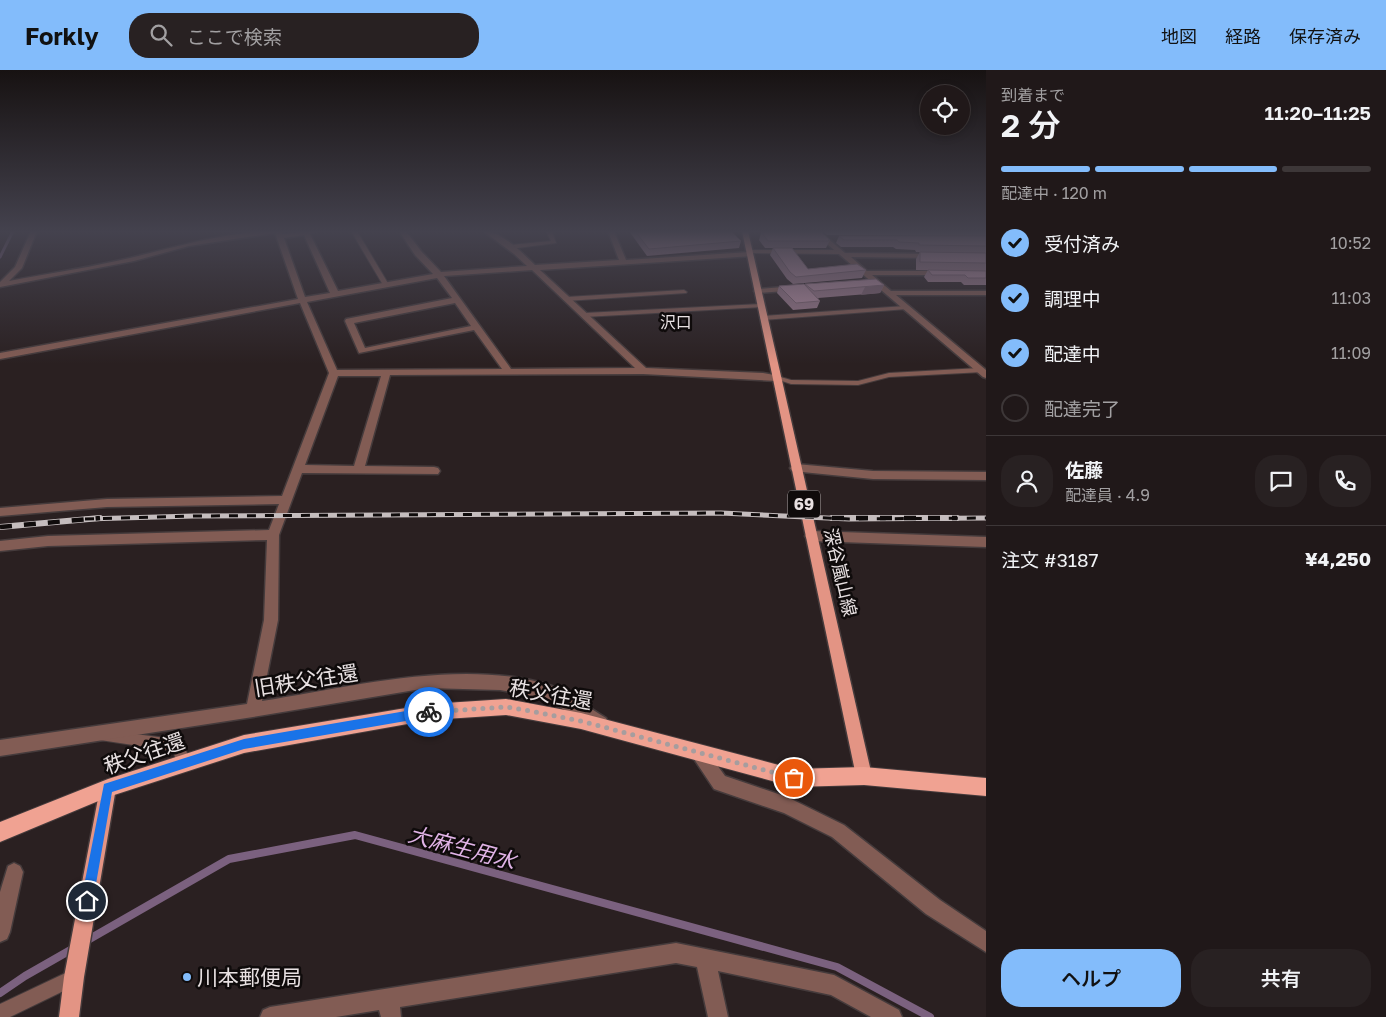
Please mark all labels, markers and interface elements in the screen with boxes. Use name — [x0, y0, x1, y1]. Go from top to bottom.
search box — [129, 13, 479, 58]
text: Forkly — [25, 21, 99, 50]
icon: search — [147, 21, 175, 49]
text: ここで検索 — [187, 25, 282, 48]
text: 地図 — [1161, 25, 1197, 47]
text: 経路 — [1225, 25, 1261, 47]
text: 保存済み — [1289, 25, 1361, 47]
map controls — [920, 85, 970, 135]
button: locate — [920, 85, 970, 135]
text: 到着まで — [1001, 85, 1065, 105]
text: 11:20–11:25 — [1265, 101, 1371, 124]
text: 2 分 — [1001, 106, 1060, 144]
text: 配達中 · 120 m — [1001, 183, 1107, 203]
icon: check — [1001, 229, 1029, 257]
text: 受付済み — [1044, 232, 1120, 255]
text: 10:52 — [1330, 233, 1371, 253]
icon: check — [1001, 284, 1029, 312]
text: 調理中 — [1044, 287, 1101, 310]
text: 11:03 — [1331, 288, 1371, 308]
district label: 沢口 — [660, 312, 692, 332]
icon: check — [1001, 339, 1029, 367]
text: 配達中 — [1044, 342, 1101, 365]
text: 11:09 — [1331, 343, 1371, 363]
text: 配達完了 — [1044, 397, 1120, 420]
button: person — [1001, 455, 1053, 507]
button: chat — [1255, 455, 1307, 507]
button: phone — [1319, 455, 1371, 507]
text: 佐藤 — [1065, 458, 1103, 481]
text: 配達員 · 4.9 — [1065, 485, 1150, 505]
road number: 69 — [788, 490, 820, 518]
street label: 深谷嵐山線 — [820, 526, 862, 618]
text: ¥4,250 — [1305, 547, 1371, 570]
text: 注文 #3187 — [1001, 548, 1099, 571]
street label: 旧秩父往還 — [252, 659, 360, 701]
street label: 秩父往還 — [507, 674, 595, 714]
courier — [404, 687, 454, 737]
icon: bike — [415, 698, 443, 726]
street label: 秩父往還 — [100, 727, 188, 779]
pin — [773, 757, 815, 799]
icon: bag — [780, 764, 808, 792]
water label: 大麻生用水 — [405, 820, 521, 875]
pin — [66, 880, 108, 922]
icon: home — [73, 887, 101, 915]
button: ヘルプ — [1001, 949, 1181, 1007]
button: 共有 — [1191, 949, 1371, 1007]
place label: 川本郵便局 — [197, 964, 302, 990]
marker: 川本郵便局 — [181, 971, 193, 983]

